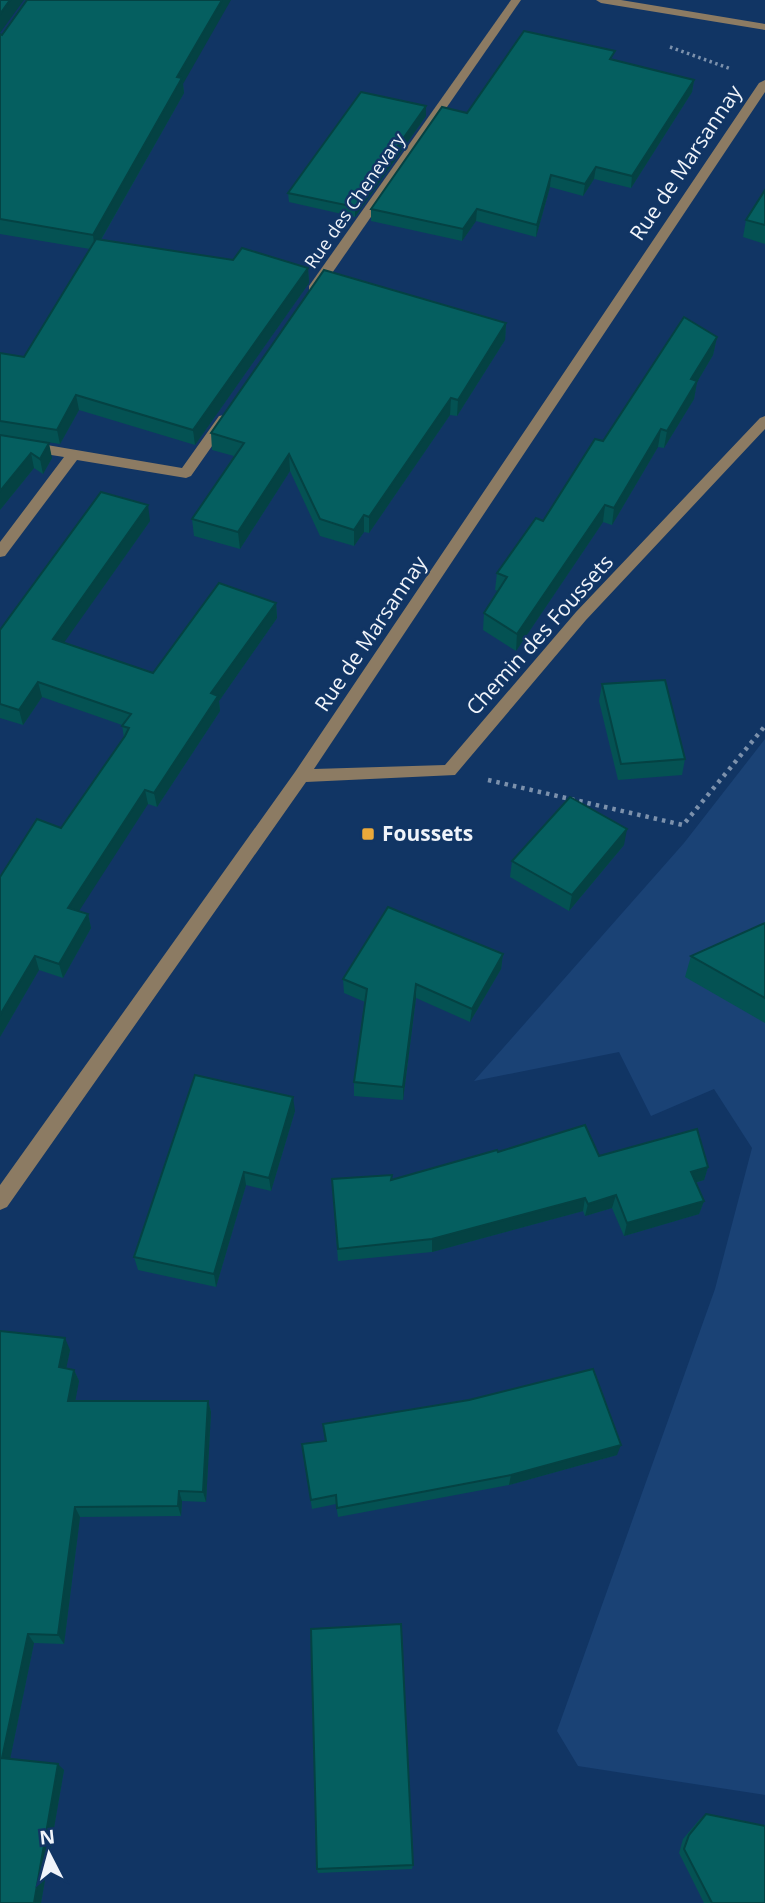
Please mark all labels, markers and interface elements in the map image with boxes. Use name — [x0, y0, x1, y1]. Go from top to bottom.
street label: Rue de Marsannay — [623, 79, 748, 246]
street label: Rue des Chenevary — [298, 127, 411, 273]
street label: Chemin des Foussets — [460, 548, 619, 721]
street label: Rue de Marsannay — [308, 550, 433, 717]
place label: Foussets — [382, 819, 473, 847]
marker: Foussets — [360, 826, 376, 842]
north arrow — [14, 1819, 84, 1889]
text: N — [38, 1823, 56, 1851]

